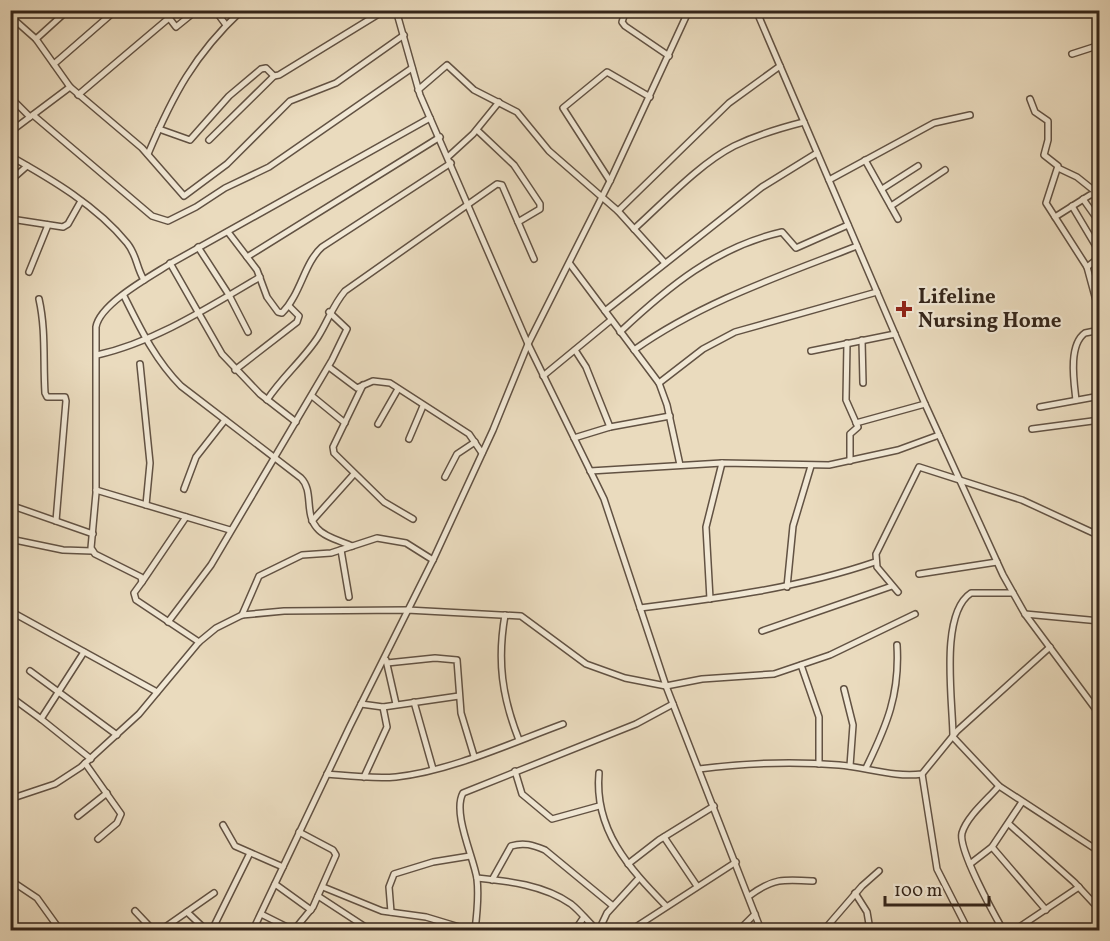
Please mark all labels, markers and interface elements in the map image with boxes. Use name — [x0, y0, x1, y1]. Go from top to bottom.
place label: Lifeline Nursing Home — [918, 283, 1061, 336]
marker: Lifeline Nursing Home — [895, 300, 913, 318]
scale bar — [885, 869, 988, 907]
text: 100 m — [894, 879, 943, 904]

